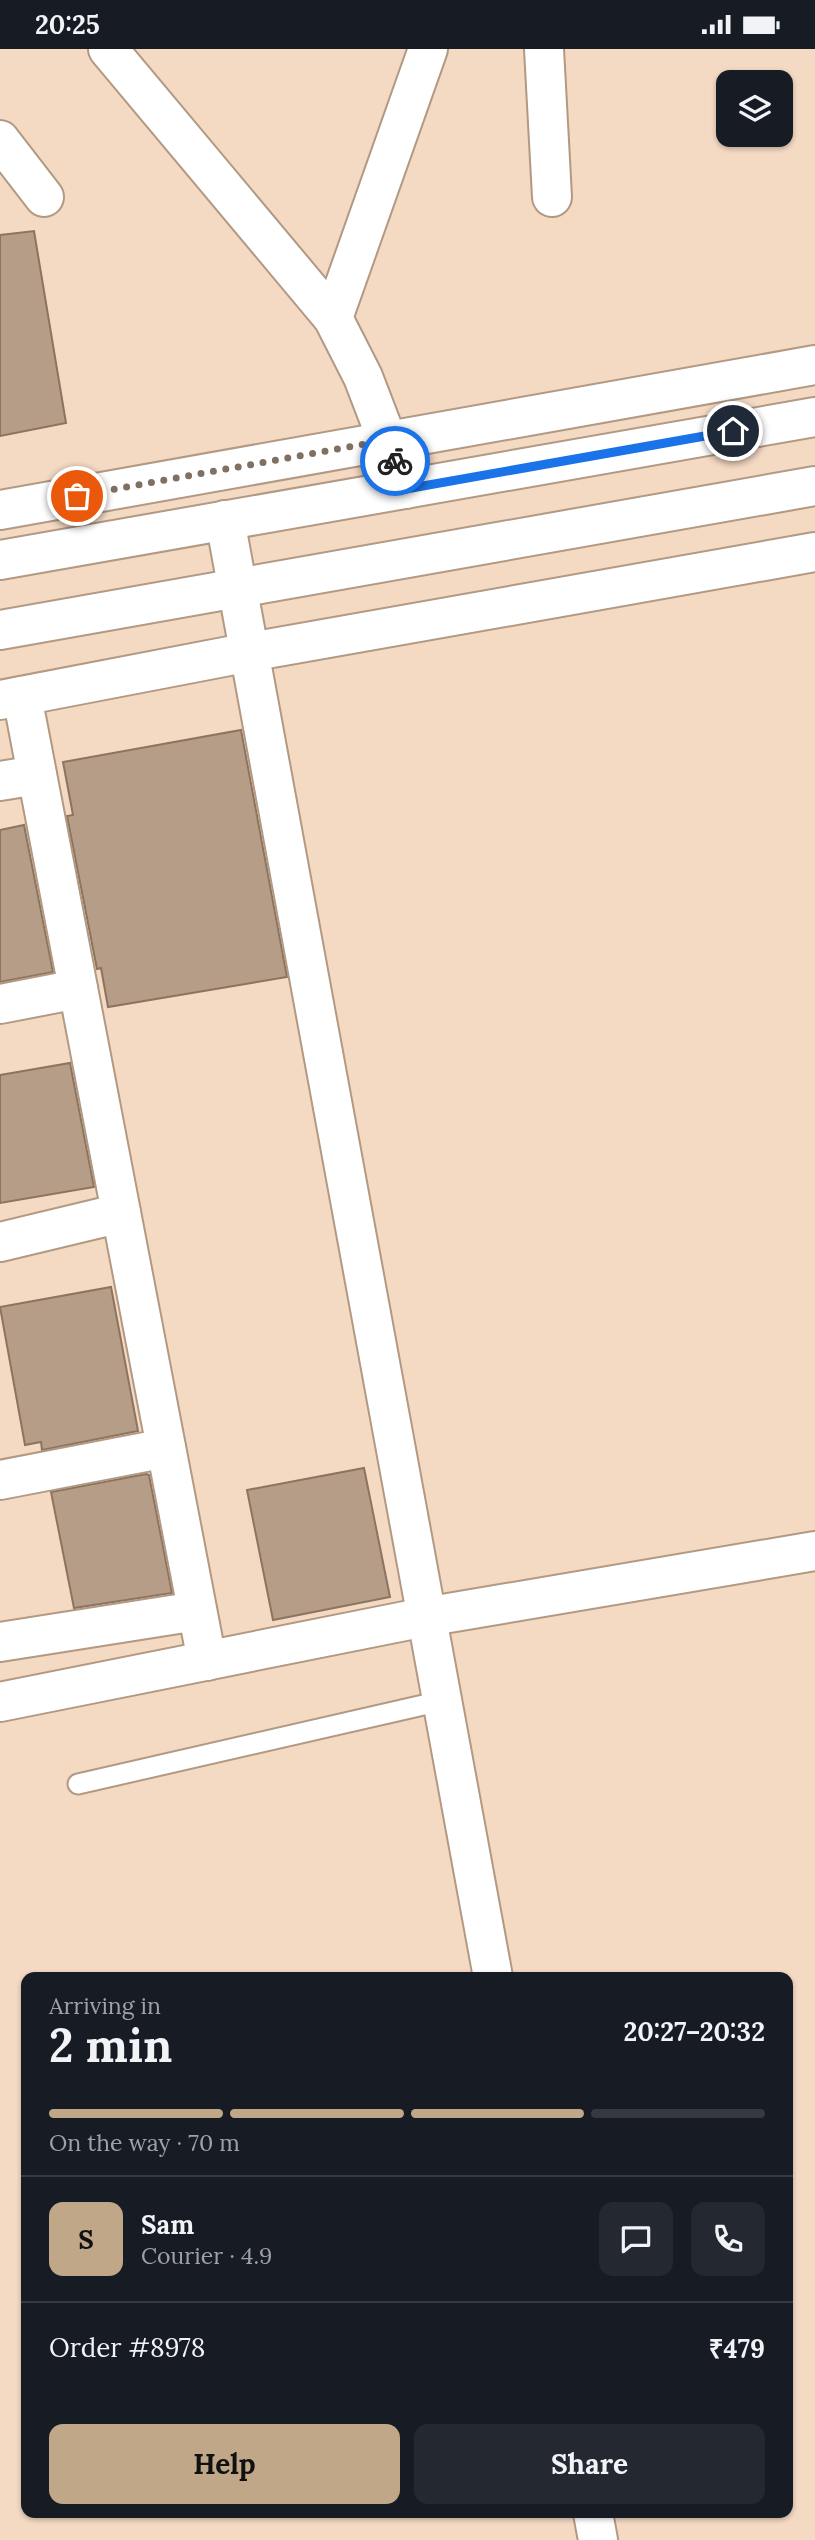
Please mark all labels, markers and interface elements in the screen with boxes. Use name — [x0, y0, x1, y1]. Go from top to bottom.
text: 20:25 — [35, 8, 100, 41]
map controls — [716, 70, 793, 147]
button: layers — [716, 70, 793, 147]
pin — [703, 401, 763, 461]
icon: home — [714, 412, 752, 450]
courier — [360, 426, 430, 496]
icon: bike — [376, 442, 414, 480]
pin — [47, 466, 107, 526]
icon: bag — [58, 477, 96, 515]
text: Arriving in — [49, 1991, 161, 2020]
text: 20:27–20:32 — [623, 2015, 765, 2048]
text: 2 min — [49, 2016, 172, 2075]
text: On the way · 70 m — [49, 2128, 240, 2157]
button: chat — [599, 2202, 673, 2276]
button: phone — [691, 2202, 765, 2276]
text: Sam — [141, 2208, 194, 2241]
text: S — [78, 2223, 94, 2256]
text: Courier · 4.9 — [141, 2241, 272, 2270]
text: Order #8978 — [49, 2331, 205, 2364]
text: ₹479 — [709, 2332, 765, 2365]
button: Help — [49, 2424, 400, 2504]
button: Share — [414, 2424, 765, 2504]

